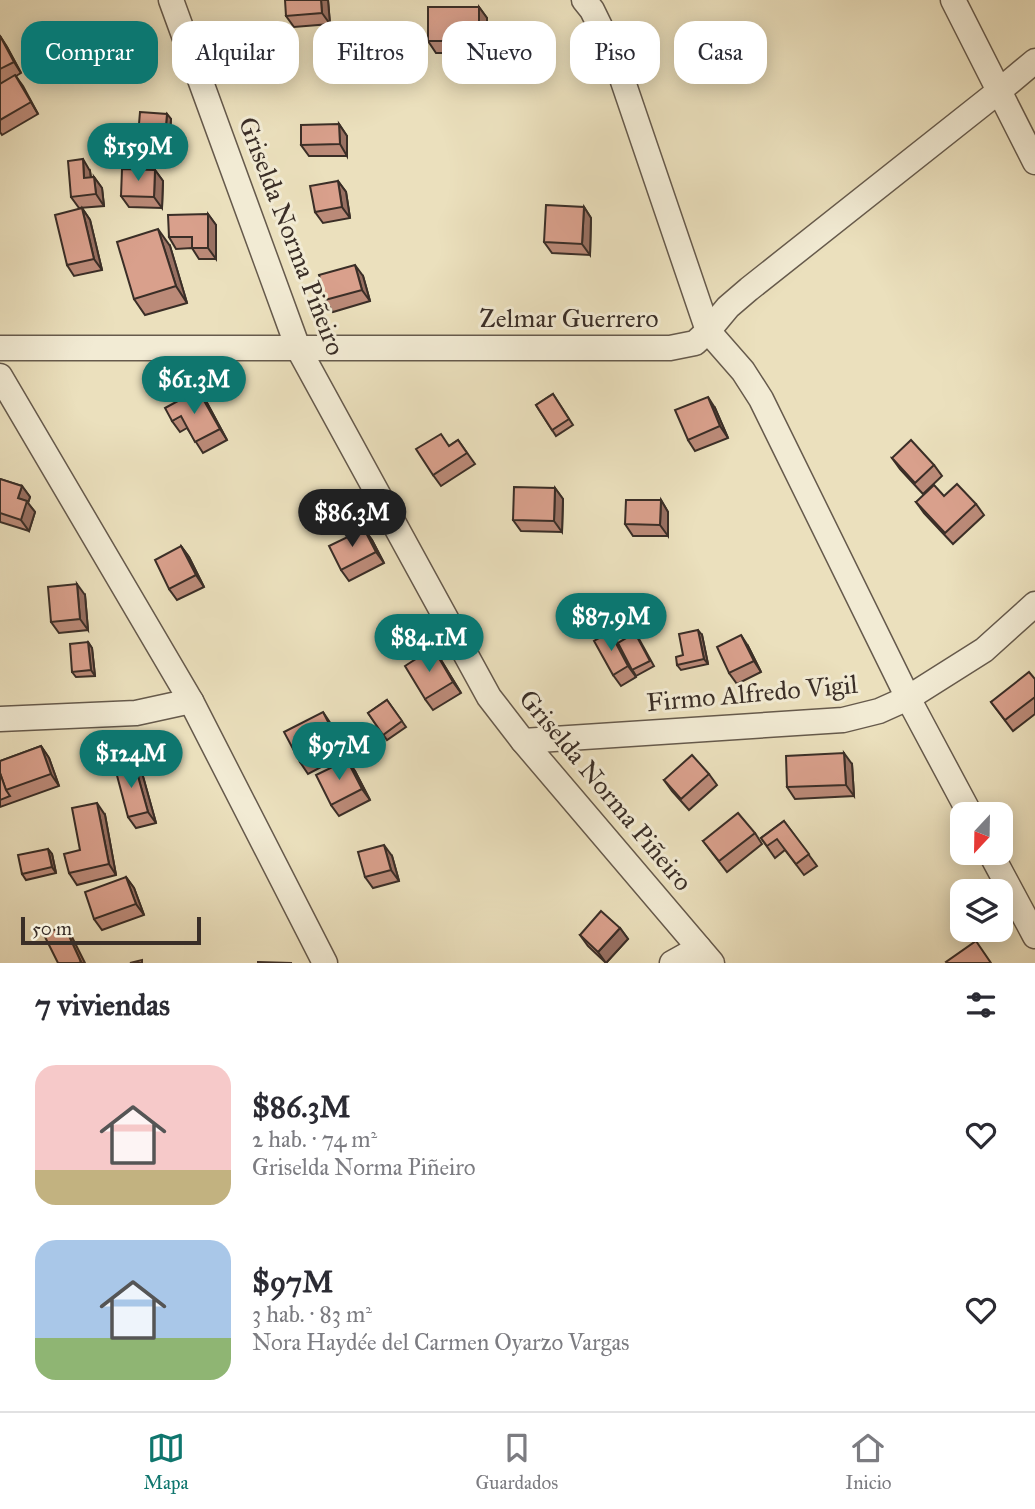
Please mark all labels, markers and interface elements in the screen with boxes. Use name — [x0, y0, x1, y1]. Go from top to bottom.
chip: Comprar — [21, 21, 158, 84]
chip: Alquilar — [172, 21, 299, 84]
chip: Filtros — [313, 21, 428, 84]
chip: Nuevo — [442, 21, 556, 84]
chip: Piso — [570, 21, 660, 84]
chip: Casa — [674, 21, 767, 84]
street label: Griselda Norma Piñeiro — [232, 112, 352, 360]
pin: $159M — [89, 124, 187, 183]
text: $159M — [103, 132, 173, 160]
street label: Zelmar Guerrero — [479, 302, 659, 334]
pin: $61.3M — [137, 356, 251, 416]
text: $61.3M — [158, 365, 230, 393]
pin: $86.3M — [295, 490, 409, 549]
text: $86.3M — [314, 498, 390, 526]
pin: $87.9M — [554, 594, 668, 653]
text: $87.9M — [572, 602, 650, 630]
pin: $84.1M — [372, 614, 486, 674]
text: $84.1M — [391, 623, 467, 651]
street label: Firmo Alfredo Vigil — [645, 668, 859, 718]
street label: Griselda Norma Piñeiro — [513, 683, 699, 897]
pin: $97M — [298, 722, 380, 782]
pin: $124M — [82, 730, 180, 790]
text: $97M — [308, 731, 370, 759]
text: $124M — [96, 739, 166, 767]
north arrow — [950, 802, 1013, 864]
map controls — [950, 802, 1013, 942]
button: layers — [950, 879, 1013, 942]
scale bar — [21, 914, 201, 946]
text: 50 m — [32, 917, 72, 940]
icon: filters — [962, 986, 1000, 1024]
text: 7 viviendas — [35, 987, 170, 1023]
text: $86.3M — [252, 1089, 351, 1125]
icon: home — [91, 1093, 175, 1177]
icon: heart — [962, 1116, 1000, 1154]
text: 2 hab. · 74 m² — [252, 1125, 377, 1153]
text: Griselda Norma Piñeiro — [252, 1153, 476, 1181]
text: $97M — [252, 1264, 333, 1300]
icon: home — [91, 1268, 175, 1352]
icon: heart — [962, 1291, 1000, 1329]
text: 3 hab. · 83 m² — [252, 1300, 372, 1328]
text: Nora Haydée del Carmen Oyarzo Vargas — [252, 1328, 630, 1356]
tab: Mapa — [143, 1429, 189, 1494]
tab: Guardados — [475, 1429, 558, 1494]
tab: Inicio — [845, 1429, 892, 1494]

